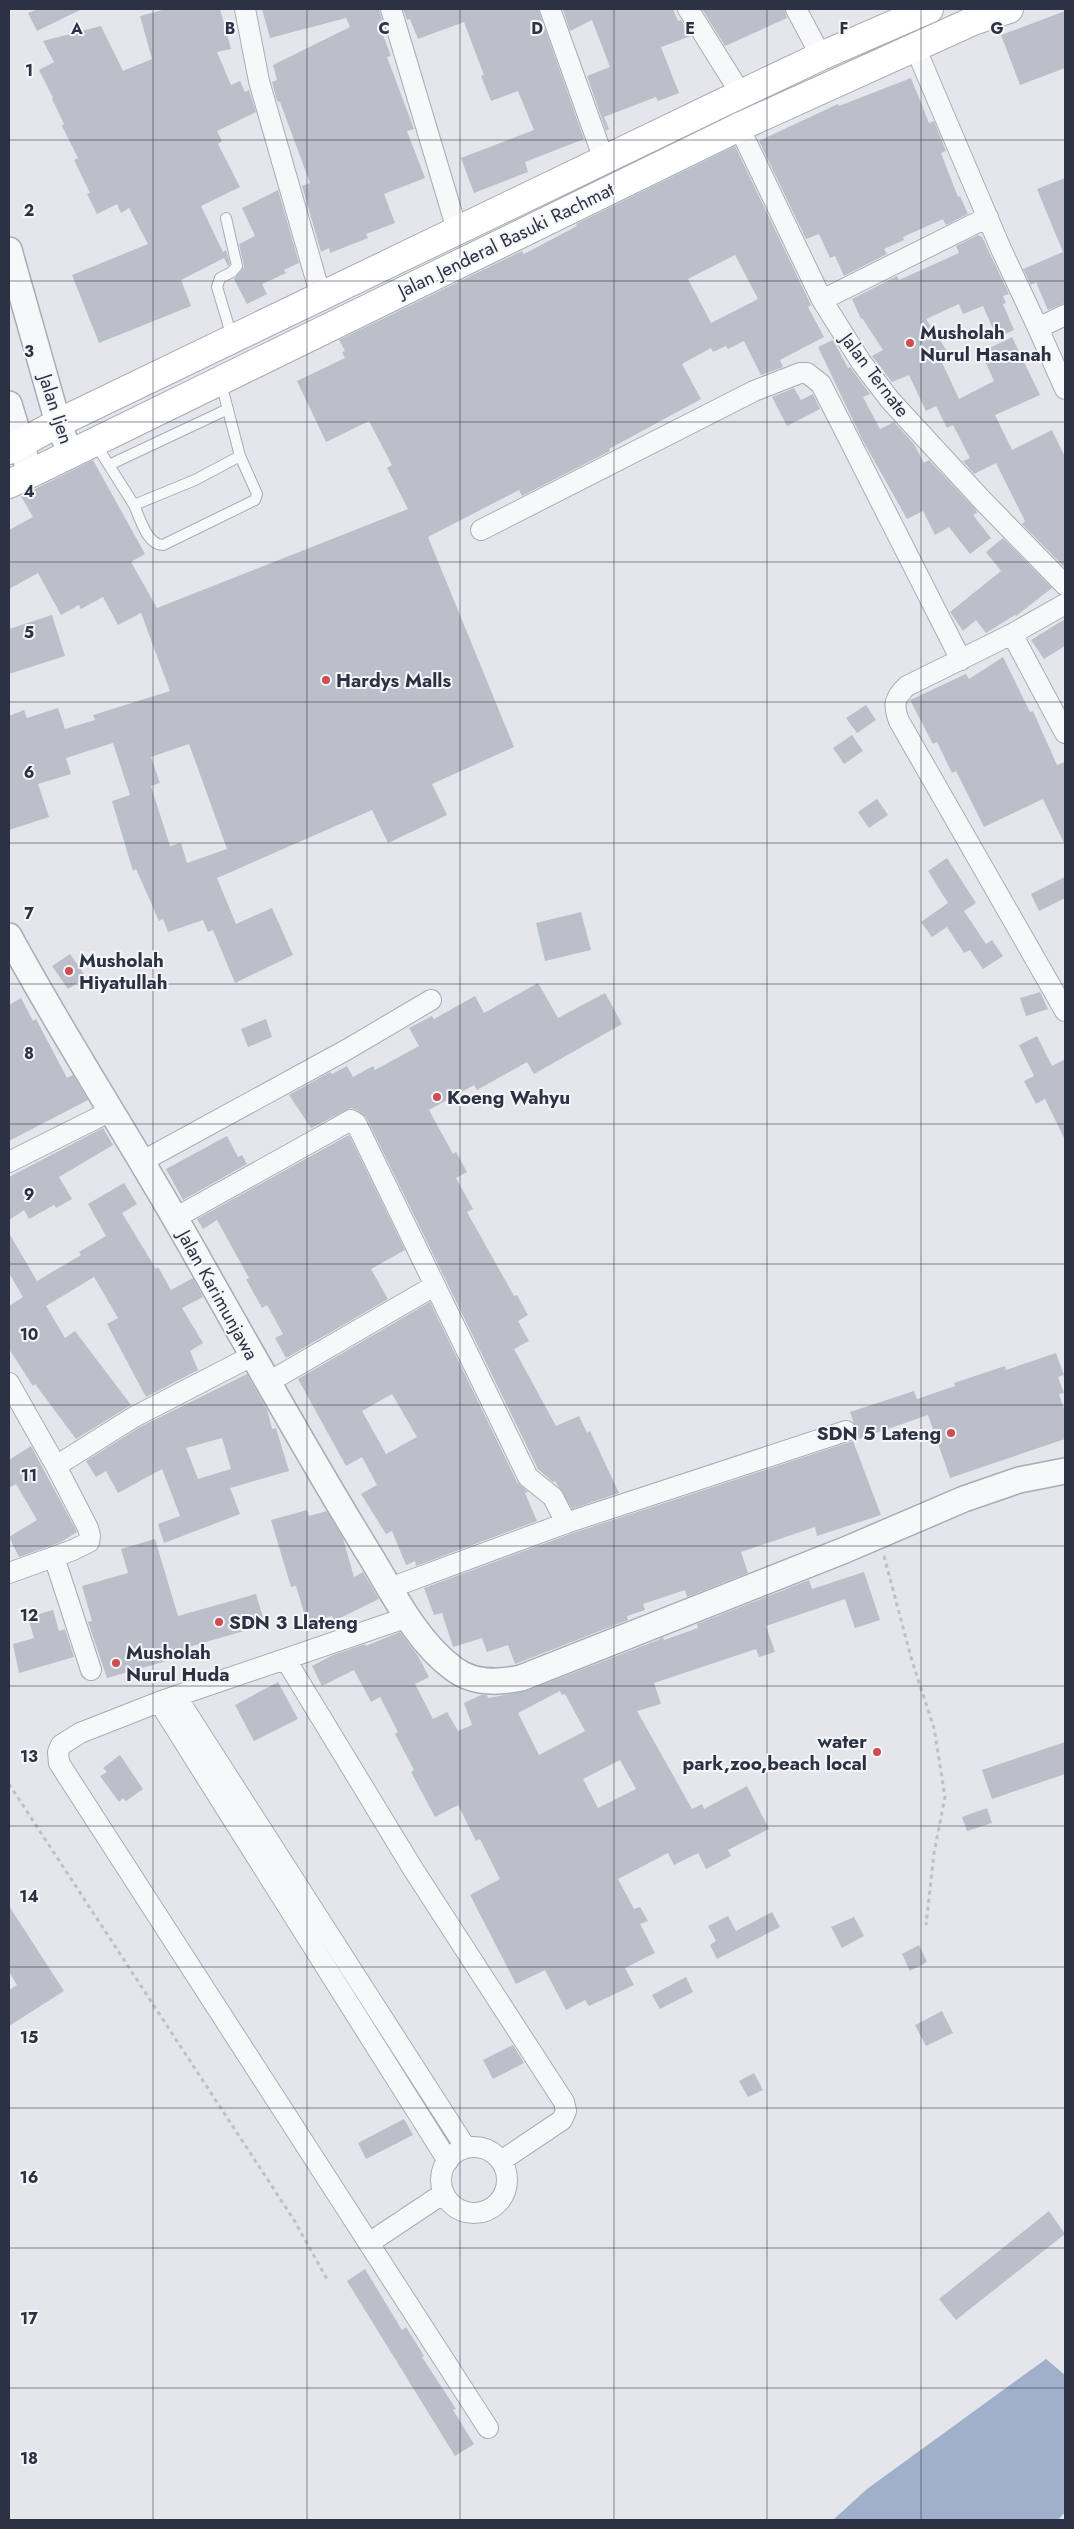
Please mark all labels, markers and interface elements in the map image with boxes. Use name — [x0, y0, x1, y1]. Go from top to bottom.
text: A — [70, 17, 83, 40]
text: B — [225, 17, 235, 40]
text: C — [378, 17, 390, 40]
text: D — [531, 17, 543, 40]
text: E — [685, 17, 695, 40]
text: F — [840, 17, 848, 40]
text: G — [990, 17, 1004, 40]
text: 1 — [25, 59, 33, 82]
street label: Jalan Jenderal Basuki Rachmat — [391, 176, 619, 305]
text: 2 — [24, 199, 34, 222]
place label: Musholah Nurul Hasanah — [920, 319, 1052, 368]
street label: Jalan Ternate — [832, 325, 916, 423]
marker: Musholah Nurul Hasanah — [904, 337, 916, 349]
text: 3 — [24, 340, 34, 363]
street label: Jalan Ijen — [31, 368, 80, 447]
text: 4 — [23, 480, 35, 503]
text: 5 — [24, 621, 34, 644]
place label: Hardys Malls — [336, 667, 451, 694]
marker: Hardys Malls — [320, 674, 332, 686]
text: 6 — [24, 761, 34, 784]
text: 7 — [24, 902, 34, 925]
place label: Musholah Hiyatullah — [79, 947, 168, 996]
marker: Musholah Hiyatullah — [63, 965, 75, 977]
text: 8 — [24, 1042, 34, 1065]
place label: Koeng Wahyu — [447, 1084, 570, 1111]
marker: Koeng Wahyu — [431, 1091, 443, 1103]
text: 9 — [24, 1183, 34, 1206]
street label: Jalan Karimunjawa — [170, 1222, 265, 1365]
text: 10 — [20, 1323, 38, 1346]
place label: SDN 5 Lateng — [817, 1420, 941, 1447]
marker: SDN 5 Lateng — [945, 1427, 957, 1439]
text: 11 — [21, 1464, 37, 1487]
text: 12 — [20, 1604, 38, 1627]
place label: SDN 3 Llateng — [229, 1609, 358, 1636]
marker: SDN 3 Llateng — [213, 1616, 225, 1628]
place label: Musholah Nurul Huda — [126, 1639, 229, 1688]
marker: Musholah Nurul Huda — [110, 1657, 122, 1669]
place label: water park,zoo,beach local — [682, 1728, 867, 1777]
text: 13 — [20, 1745, 38, 1768]
marker: water park,zoo,beach local — [871, 1746, 883, 1758]
text: 14 — [19, 1885, 39, 1908]
text: 15 — [20, 2026, 38, 2049]
text: 16 — [20, 2166, 38, 2189]
text: 17 — [20, 2307, 38, 2330]
text: 18 — [20, 2447, 38, 2470]

